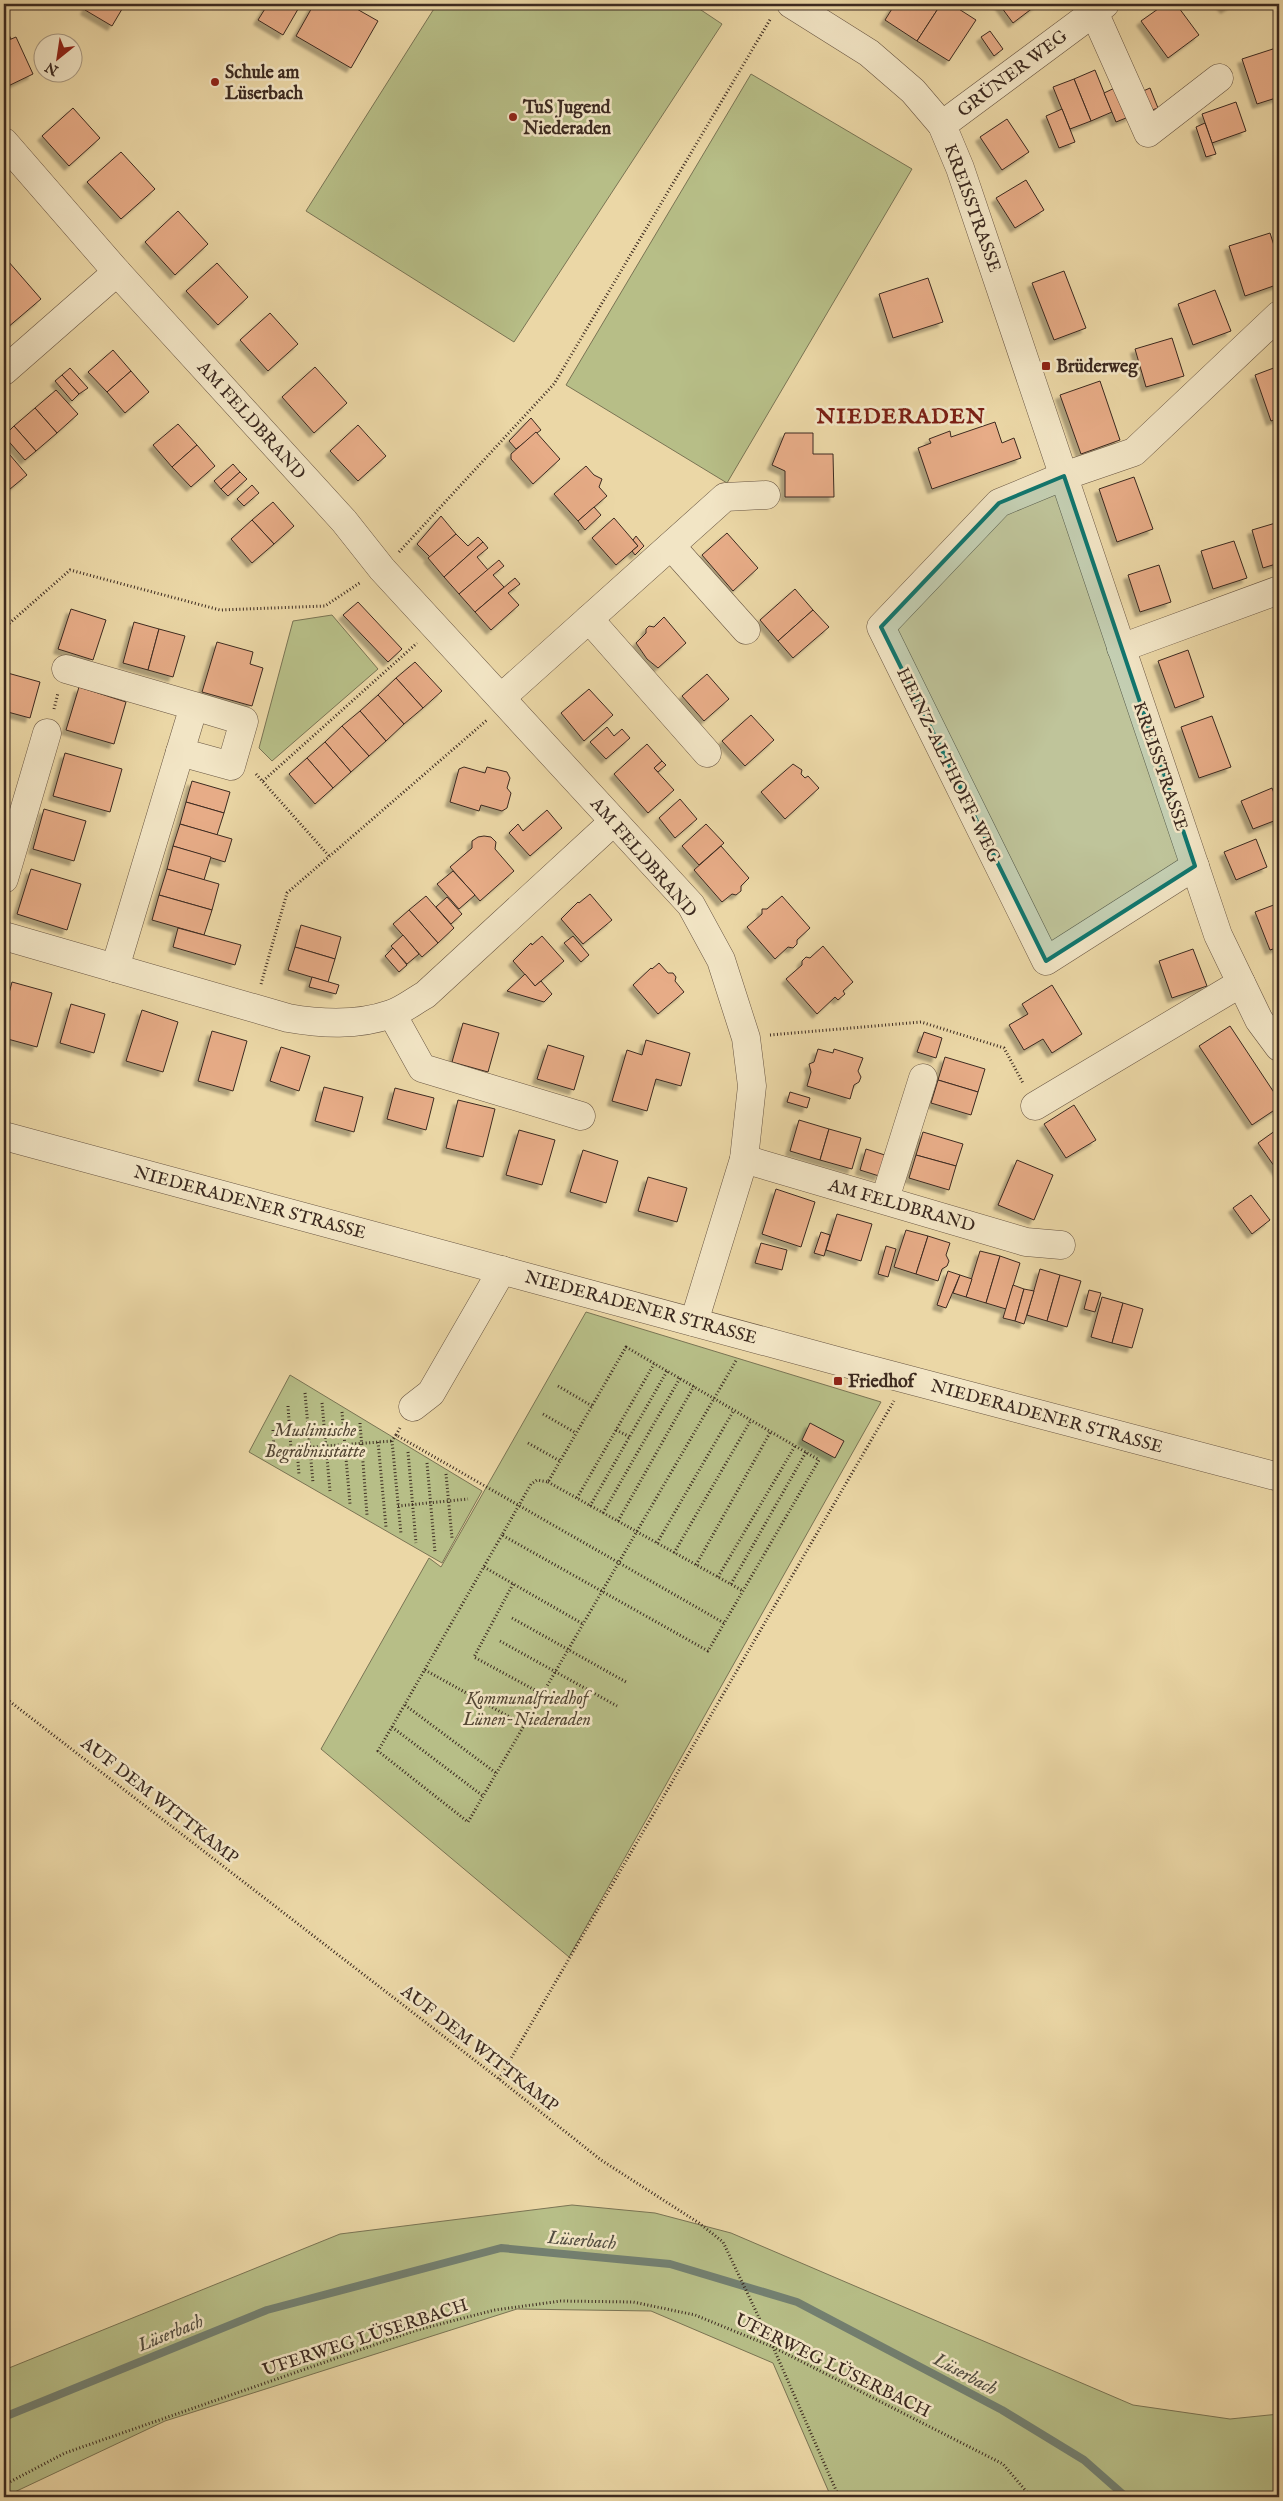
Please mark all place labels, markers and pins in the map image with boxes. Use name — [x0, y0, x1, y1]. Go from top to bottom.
place label: Schule am Lüserbach — [225, 62, 303, 106]
marker: Schule am Lüserbach — [209, 76, 221, 88]
place label: TuS Jugend Niederaden — [522, 97, 612, 141]
marker: TuS Jugend Niederaden — [507, 111, 519, 123]
place label: Brüderweg — [1056, 356, 1139, 379]
marker: Brüderweg — [1040, 360, 1052, 372]
place label: Friedhof — [848, 1371, 918, 1394]
marker: Friedhof — [832, 1375, 844, 1387]

